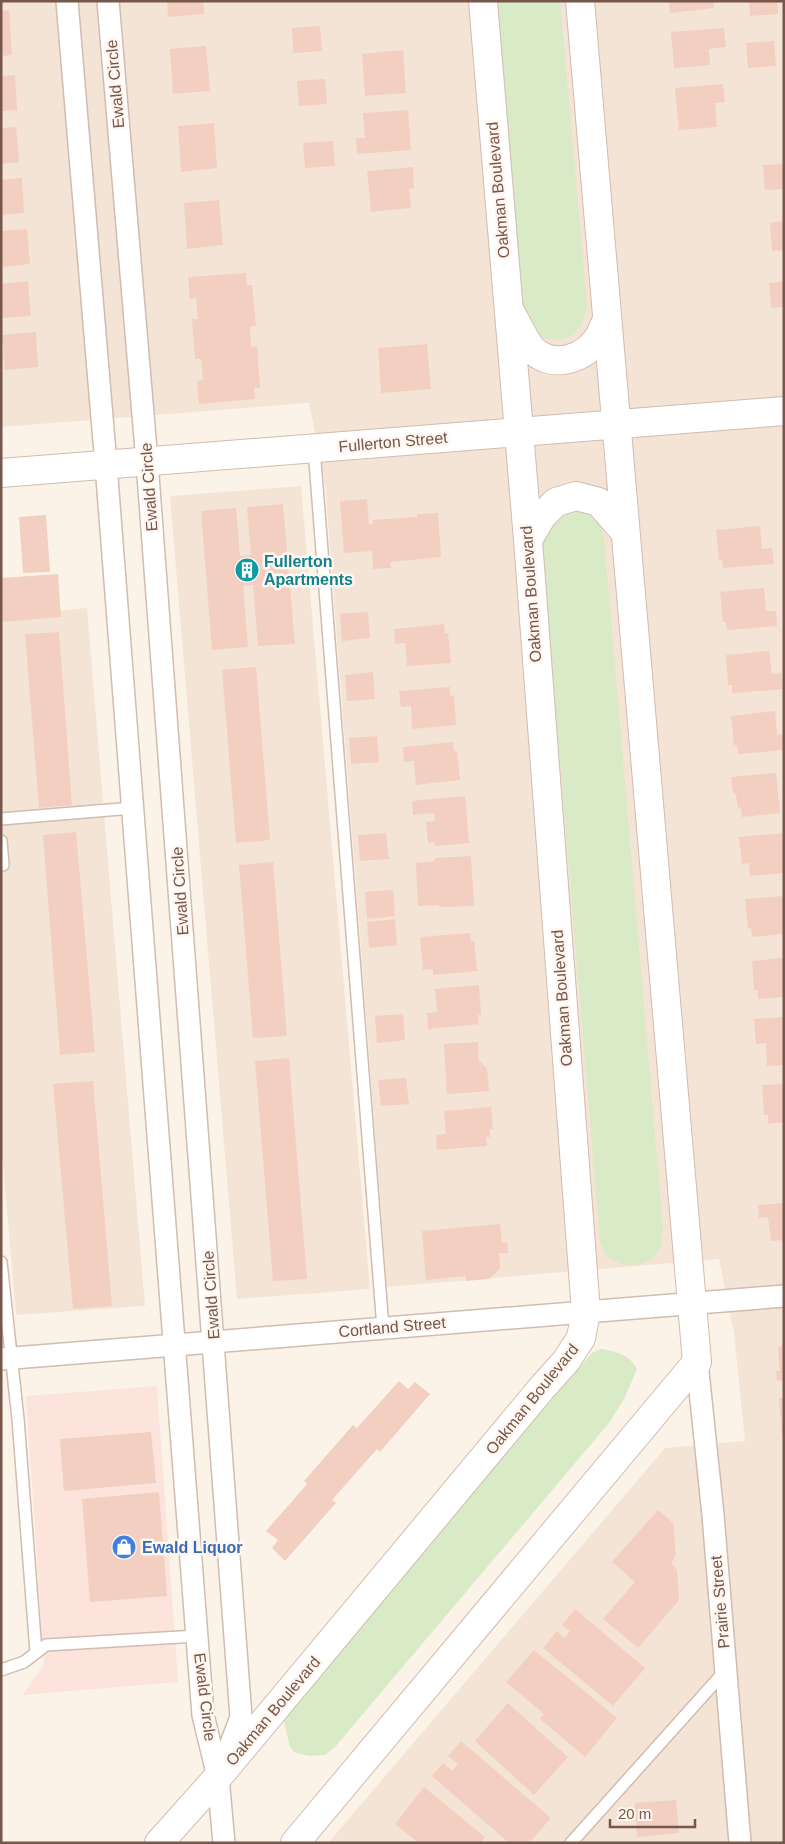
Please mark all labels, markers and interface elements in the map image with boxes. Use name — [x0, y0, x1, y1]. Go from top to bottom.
street label: Ewald Circle — [103, 39, 127, 129]
street label: Oakman Boulevard — [484, 121, 512, 259]
street label: Fullerton Street — [338, 429, 449, 455]
street label: Ewald Circle — [137, 442, 161, 532]
street label: Oakman Boulevard — [518, 525, 544, 663]
place label: Fullerton Apartments — [264, 553, 353, 588]
building icon: Fullerton Apartments — [234, 557, 260, 583]
street label: Ewald Circle — [168, 846, 192, 936]
street label: Oakman Boulevard — [549, 929, 575, 1067]
street label: Ewald Circle — [199, 1250, 223, 1340]
street label: Cortland Street — [338, 1314, 447, 1340]
street label: Oakman Boulevard — [482, 1340, 582, 1458]
shop icon: Ewald Liquor — [111, 1534, 137, 1560]
place label: Ewald Liquor — [142, 1539, 242, 1556]
street label: Prairie Street — [707, 1554, 733, 1649]
street label: Ewald Circle — [191, 1652, 219, 1742]
street label: Oakman Boulevard — [222, 1653, 324, 1769]
scale bar — [610, 1796, 695, 1828]
text: 20 m — [618, 1805, 651, 1822]

